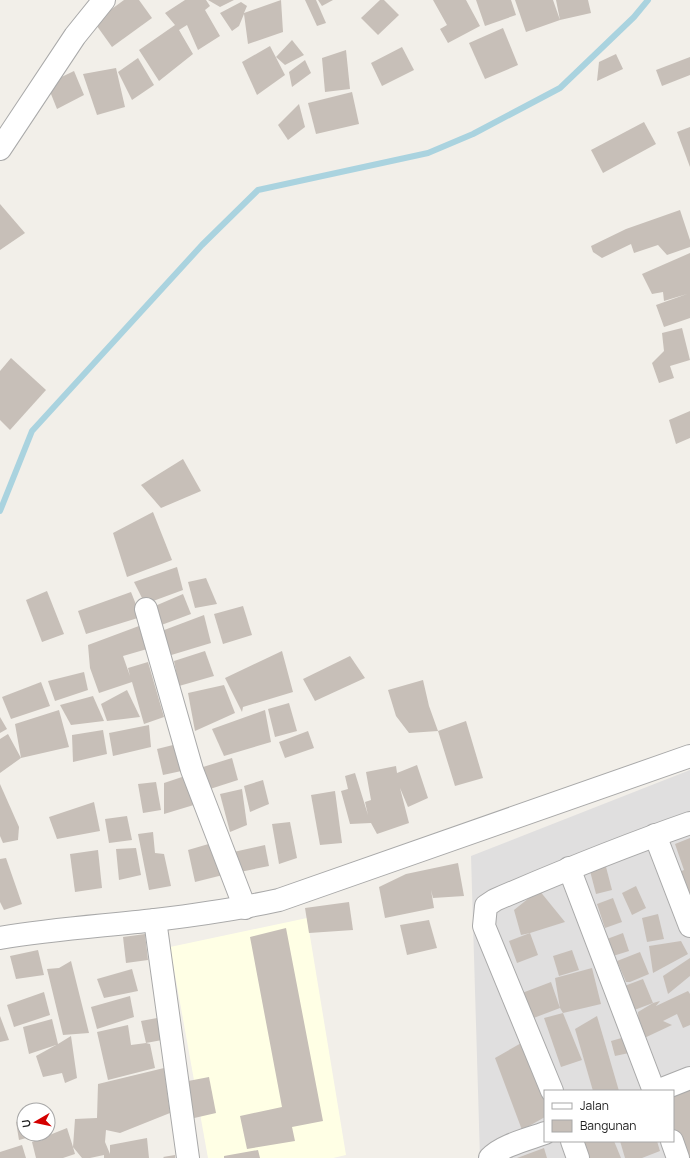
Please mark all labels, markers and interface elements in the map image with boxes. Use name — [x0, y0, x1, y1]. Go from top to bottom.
legend — [544, 1090, 674, 1142]
text: Jalan — [580, 1097, 609, 1114]
north arrow — [16, 1102, 56, 1142]
text: Bangunan — [580, 1117, 636, 1134]
text: U — [18, 1118, 34, 1129]

